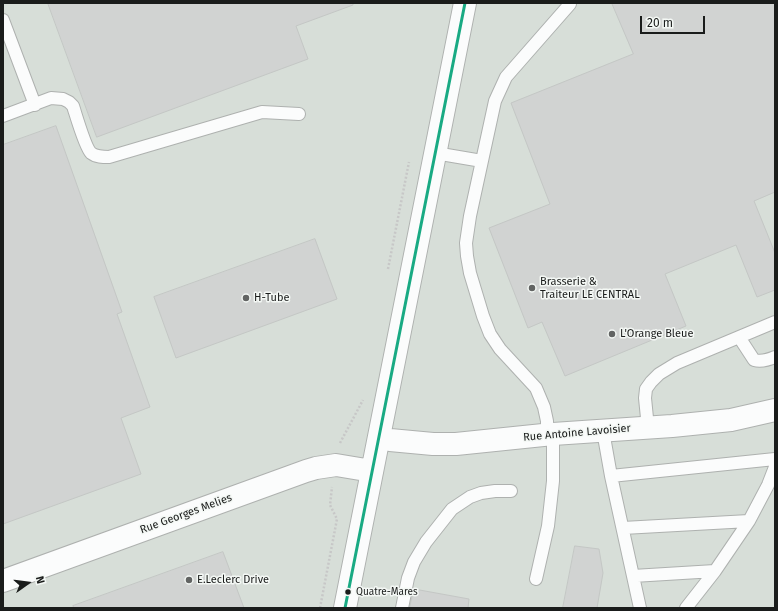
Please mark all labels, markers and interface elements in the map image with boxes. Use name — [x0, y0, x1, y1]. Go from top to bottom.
scale bar — [642, 8, 707, 34]
text: 20 m — [647, 16, 673, 30]
place label: Brasserie & Traiteur LE CENTRAL — [540, 275, 640, 301]
marker: Brasserie & Traiteur LE CENTRAL — [527, 283, 537, 293]
place label: H-Tube — [254, 291, 290, 305]
marker: H-Tube — [241, 293, 251, 303]
place label: L'Orange Bleue — [620, 327, 693, 341]
marker: L'Orange Bleue — [607, 329, 617, 339]
street label: Rue Antoine Lavoisier — [523, 422, 631, 444]
street label: Rue Georges Melies — [138, 491, 234, 537]
north arrow — [8, 563, 48, 603]
place label: E.Leclerc Drive — [197, 573, 269, 587]
text: N — [33, 575, 47, 585]
marker: E.Leclerc Drive — [184, 575, 194, 585]
place label: Quatre-Mares — [356, 586, 418, 598]
marker: Quatre-Mares — [343, 587, 353, 597]

